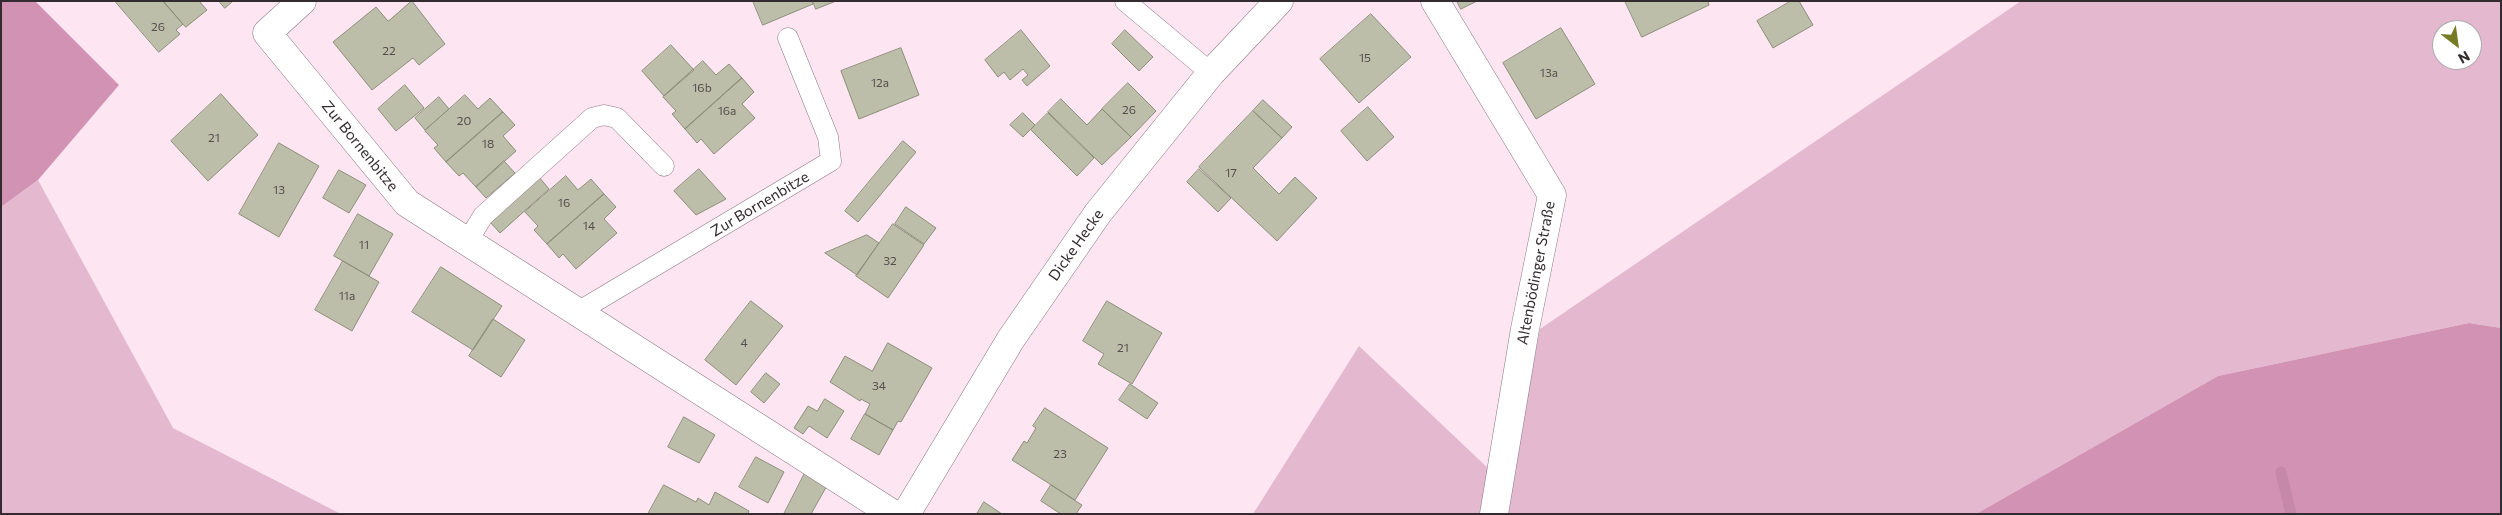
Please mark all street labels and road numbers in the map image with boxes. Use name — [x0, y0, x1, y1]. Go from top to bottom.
street label: Zur Bornenbitze — [318, 97, 402, 195]
street label: Zur Bornenbitze — [708, 168, 812, 240]
street label: Altenbödinger Straße — [1513, 200, 1559, 346]
street label: Dicke Hecke — [1045, 206, 1107, 284]

